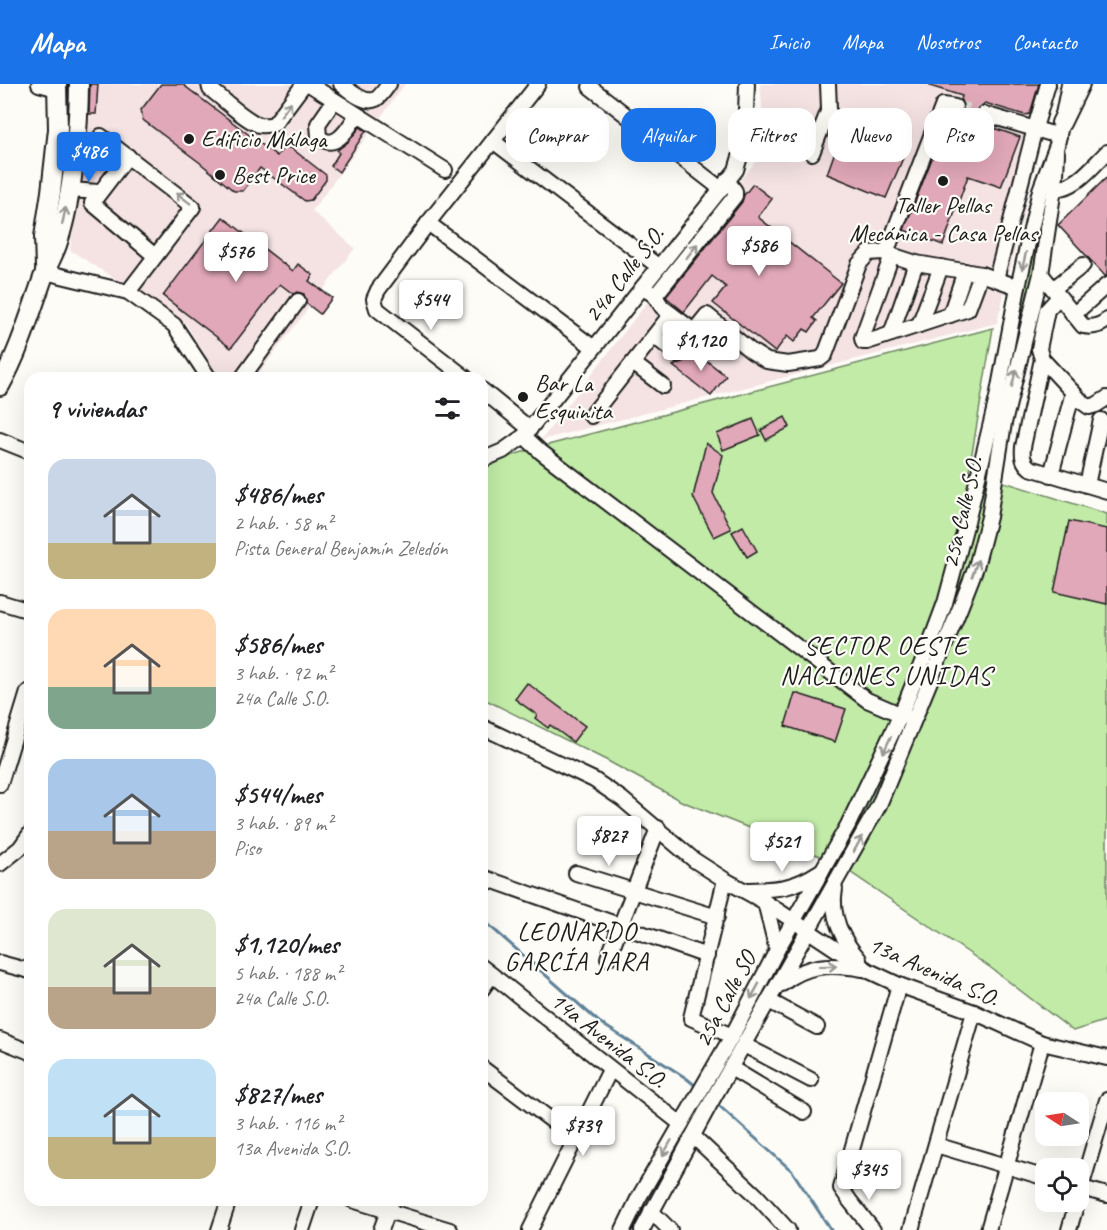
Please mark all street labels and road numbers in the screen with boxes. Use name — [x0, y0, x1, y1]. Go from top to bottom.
street label: 24a Calle S.O. — [577, 220, 671, 328]
street label: 25a Calle S.O. — [935, 453, 989, 571]
street label: 13a Avenida S.O. — [864, 929, 1004, 1013]
street label: 25a Calle SO — [687, 943, 764, 1052]
street label: 14a Avenida S.O. — [545, 985, 673, 1095]

